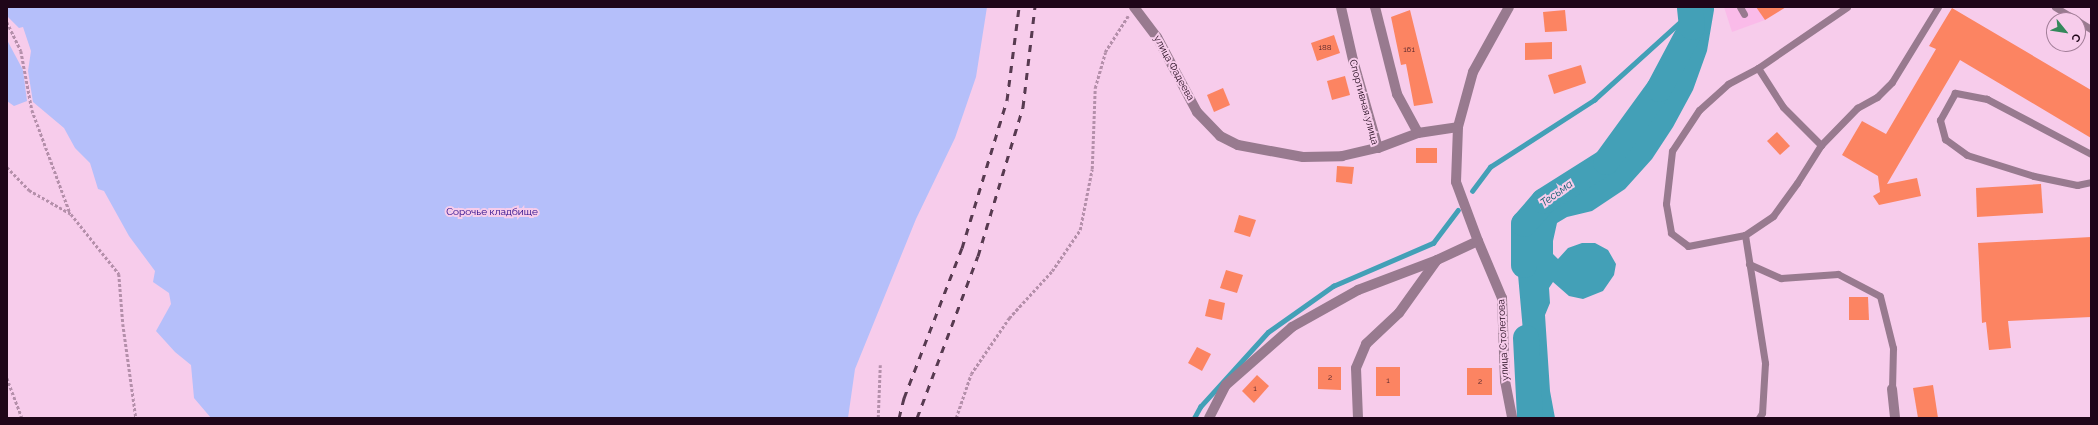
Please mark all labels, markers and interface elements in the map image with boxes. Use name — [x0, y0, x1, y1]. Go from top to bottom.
north arrow — [2046, 12, 2086, 52]
text: С — [2068, 31, 2083, 44]
street label: улица Фадеева — [1151, 33, 1197, 103]
house number: 188 — [1319, 43, 1331, 53]
house number: 161 — [1403, 45, 1415, 55]
street label: Спортивная улица — [1347, 58, 1381, 146]
water label: Тесьма — [1538, 178, 1576, 210]
park label: Сорочье кладбище — [446, 206, 538, 218]
street label: улица Столетова — [1495, 299, 1511, 381]
house number: 2 — [1328, 373, 1332, 383]
house number: 1 — [1386, 376, 1390, 386]
house number: 2 — [1478, 377, 1482, 387]
house number: 1 — [1253, 384, 1257, 394]

